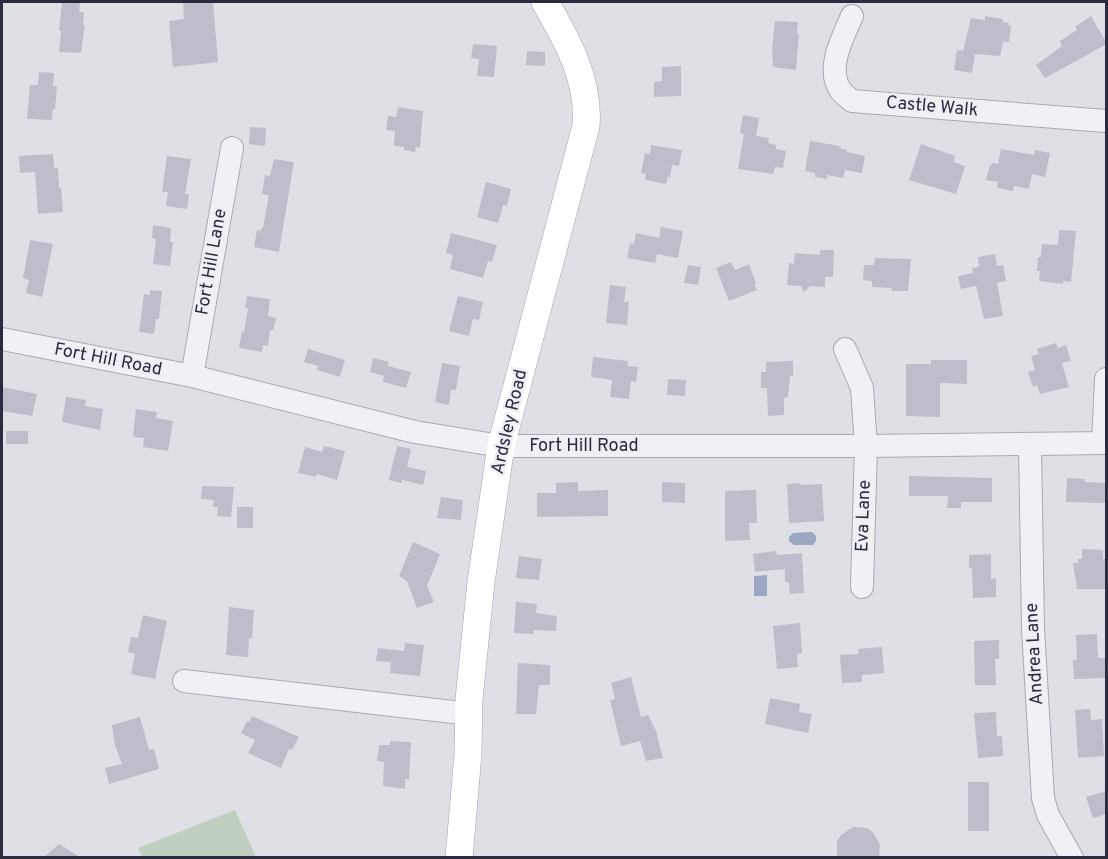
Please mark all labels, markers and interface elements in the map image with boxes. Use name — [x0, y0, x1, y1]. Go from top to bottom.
street label: Castle Walk — [885, 92, 979, 122]
street label: Fort Hill Lane — [191, 207, 233, 317]
street label: Fort Hill Road — [52, 338, 164, 382]
street label: Ardsley Road — [487, 367, 533, 477]
street label: Fort Hill Road — [529, 435, 639, 458]
street label: Eva Lane — [851, 479, 877, 553]
street label: Andrea Lane — [1021, 602, 1049, 706]

